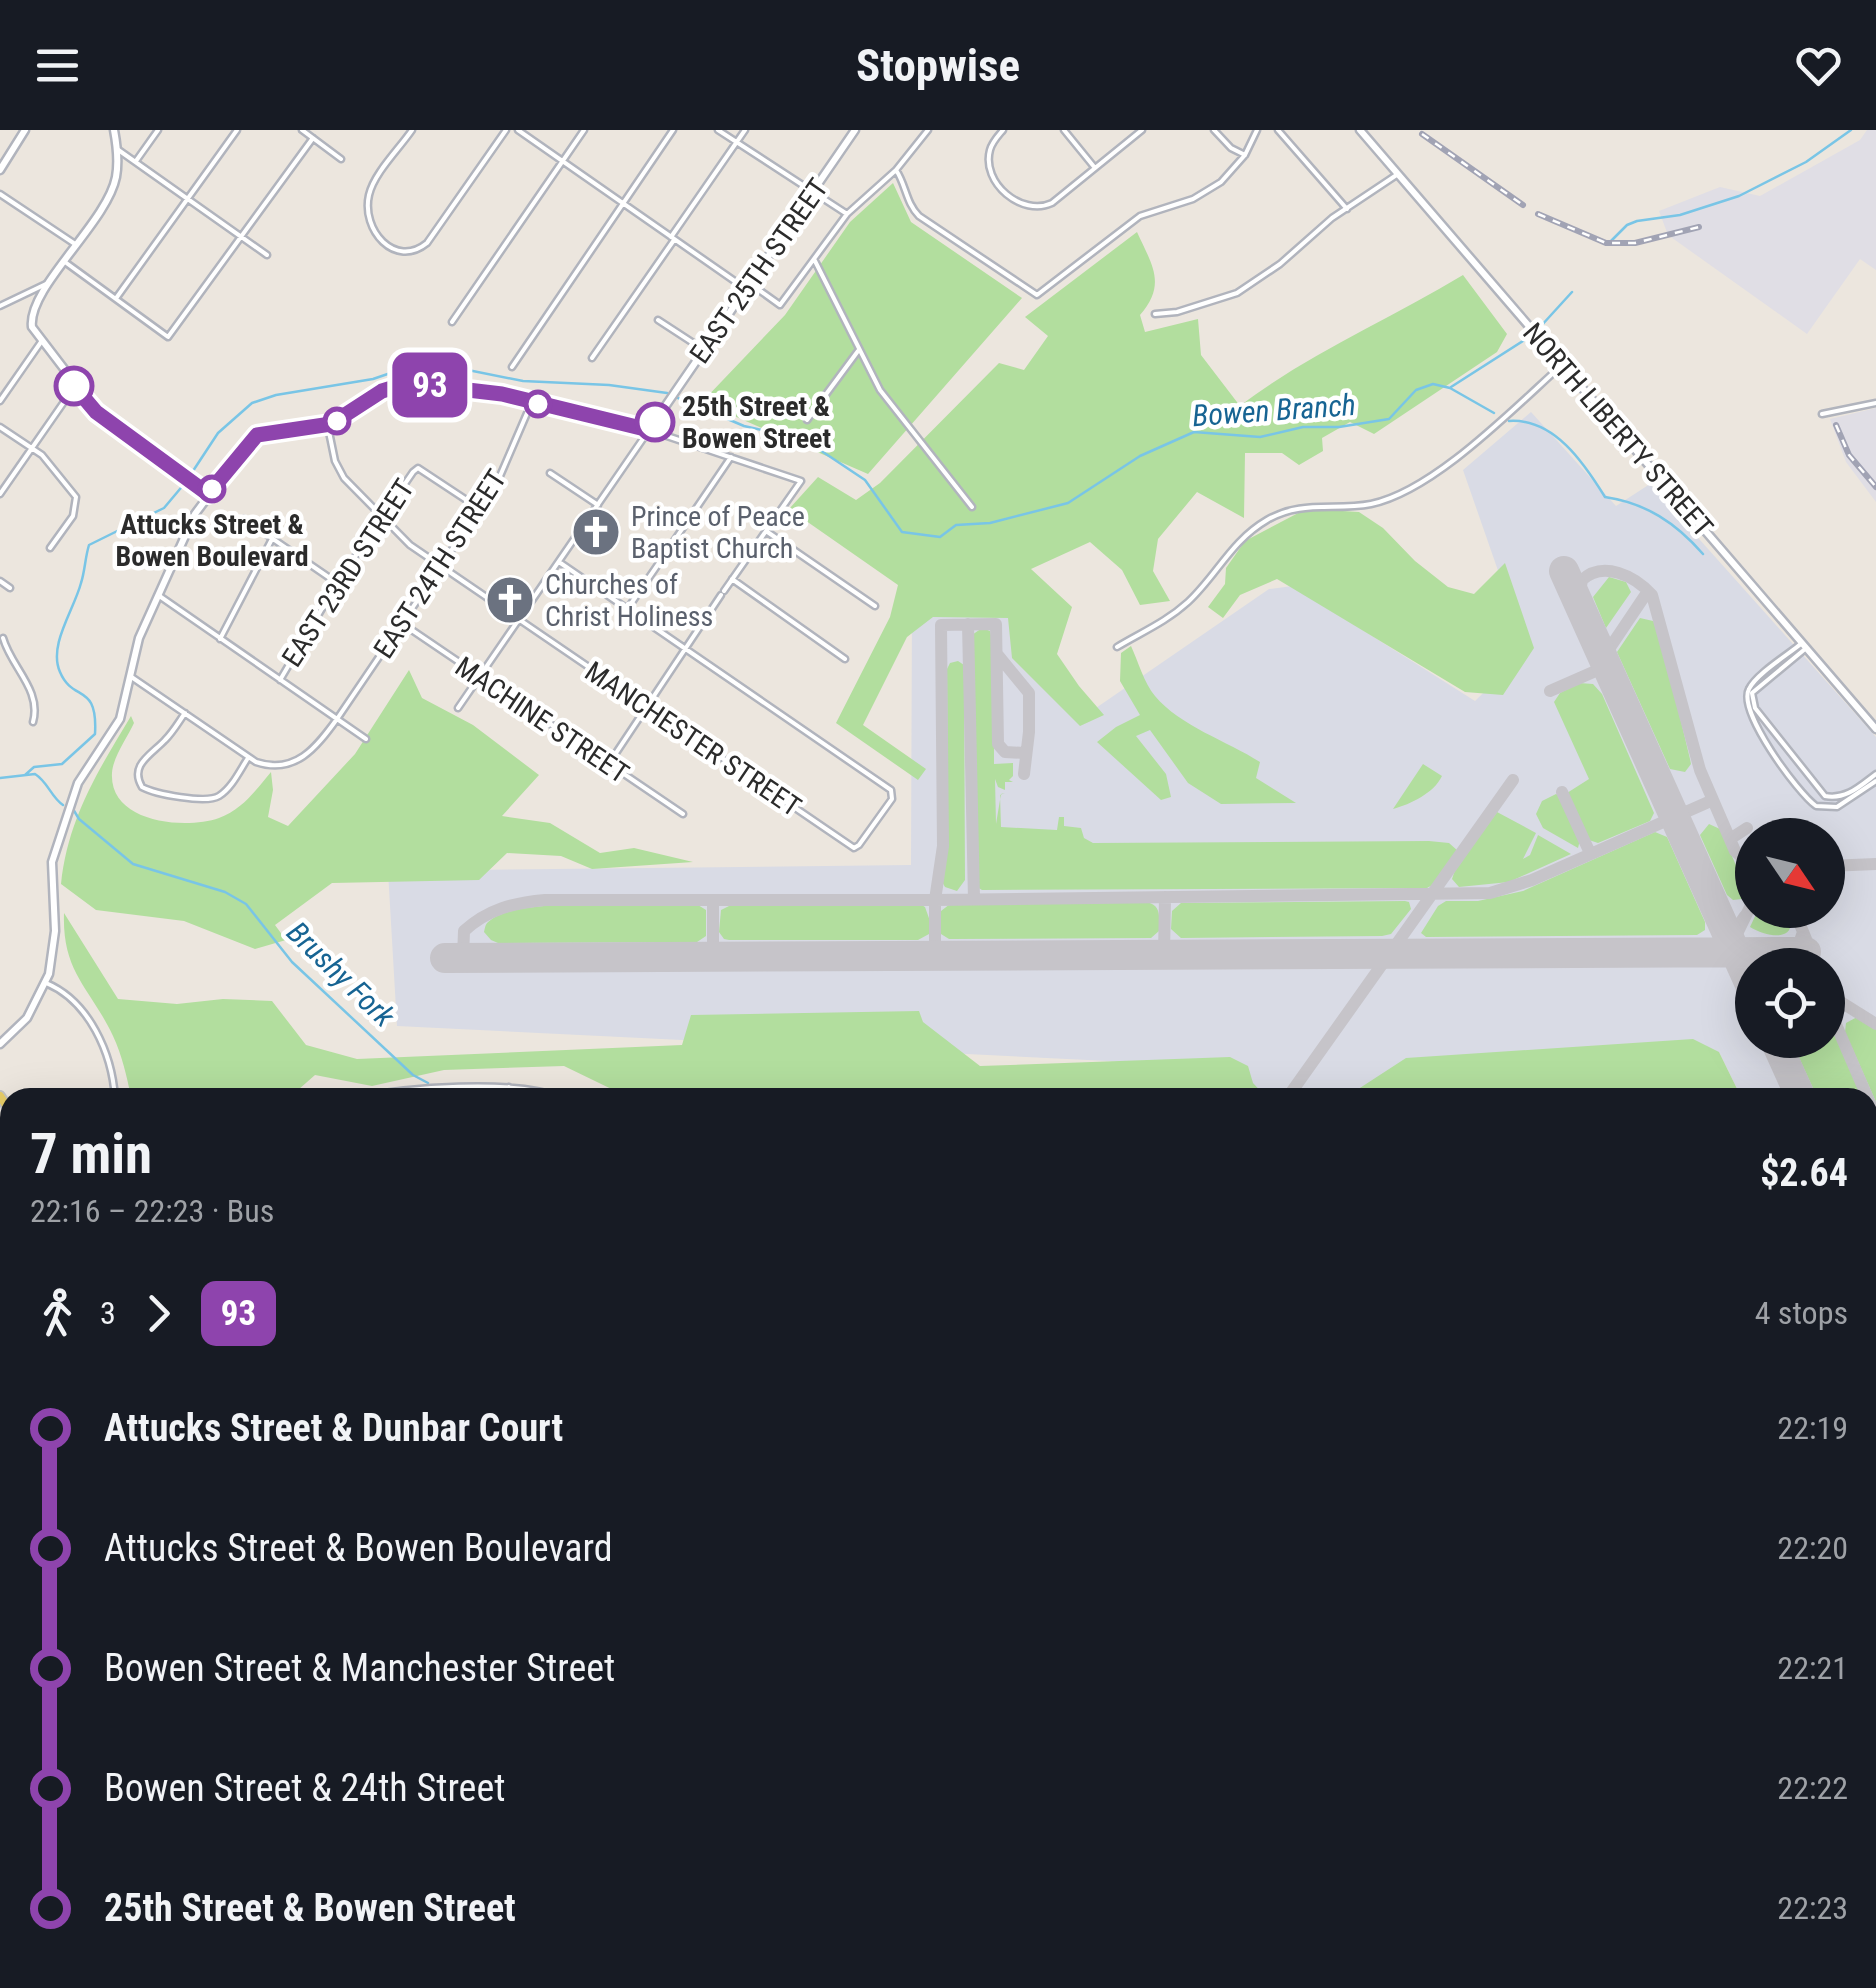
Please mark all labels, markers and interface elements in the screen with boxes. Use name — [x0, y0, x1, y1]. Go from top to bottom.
icon: menu — [30, 38, 85, 93]
icon: heart — [1791, 38, 1846, 93]
text: Stopwise — [856, 39, 1020, 92]
street label: EAST 25TH STREET — [683, 172, 835, 370]
street label: NORTH LIBERTY STREET — [1516, 316, 1720, 544]
line badge: 93 — [385, 352, 475, 418]
text: 93 — [412, 365, 448, 406]
unlabelled marker — [55, 367, 93, 405]
water label: Bowen Branch — [1191, 387, 1357, 433]
place label: 25th Street & Bowen Street — [682, 390, 831, 455]
unlabelled marker — [525, 391, 551, 417]
marker: 25th Street & Bowen Street — [636, 403, 674, 441]
unlabelled marker — [324, 408, 350, 434]
street label: EAST 24TH STREET — [367, 464, 513, 664]
street label: EAST 23RD STREET — [275, 473, 421, 673]
marker: Attucks Street & Bowen Boulevard — [199, 476, 225, 502]
place label: Prince of Peace Baptist Church — [631, 500, 805, 565]
church icon: Prince of Peace Baptist Church — [570, 506, 622, 558]
place label: Attucks Street & Bowen Boulevard — [115, 508, 309, 573]
place label: Churches of Christ Holiness — [545, 568, 713, 633]
church icon: Churches of Christ Holiness — [484, 574, 536, 626]
street label: MACHINE STREET — [449, 650, 635, 790]
street label: MANCHESTER STREET — [579, 655, 807, 823]
north arrow — [1735, 818, 1845, 928]
map controls — [1735, 818, 1845, 1058]
water label: Brushy Fork — [280, 914, 402, 1034]
button: locate — [1735, 948, 1845, 1058]
text: 7 min — [30, 1122, 152, 1186]
text: $2.64 — [1760, 1151, 1848, 1195]
text: 22:16 – 22:23 · Bus — [30, 1192, 274, 1230]
icon: walk — [30, 1286, 85, 1341]
icon: forward — [131, 1286, 186, 1341]
text: 93 — [221, 1293, 256, 1334]
text: 3 — [100, 1294, 116, 1332]
text: 4 stops — [1755, 1294, 1848, 1332]
text: Attucks Street & Dunbar Court — [104, 1406, 563, 1450]
text: 22:19 — [1777, 1409, 1848, 1447]
text: Attucks Street & Bowen Boulevard — [104, 1526, 613, 1570]
text: 22:20 — [1777, 1529, 1848, 1567]
text: Bowen Street & Manchester Street — [104, 1646, 615, 1690]
text: 22:21 — [1777, 1649, 1848, 1687]
text: Bowen Street & 24th Street — [104, 1766, 506, 1810]
text: 22:22 — [1777, 1769, 1848, 1807]
text: 25th Street & Bowen Street — [104, 1886, 516, 1930]
text: 22:23 — [1777, 1889, 1848, 1927]

